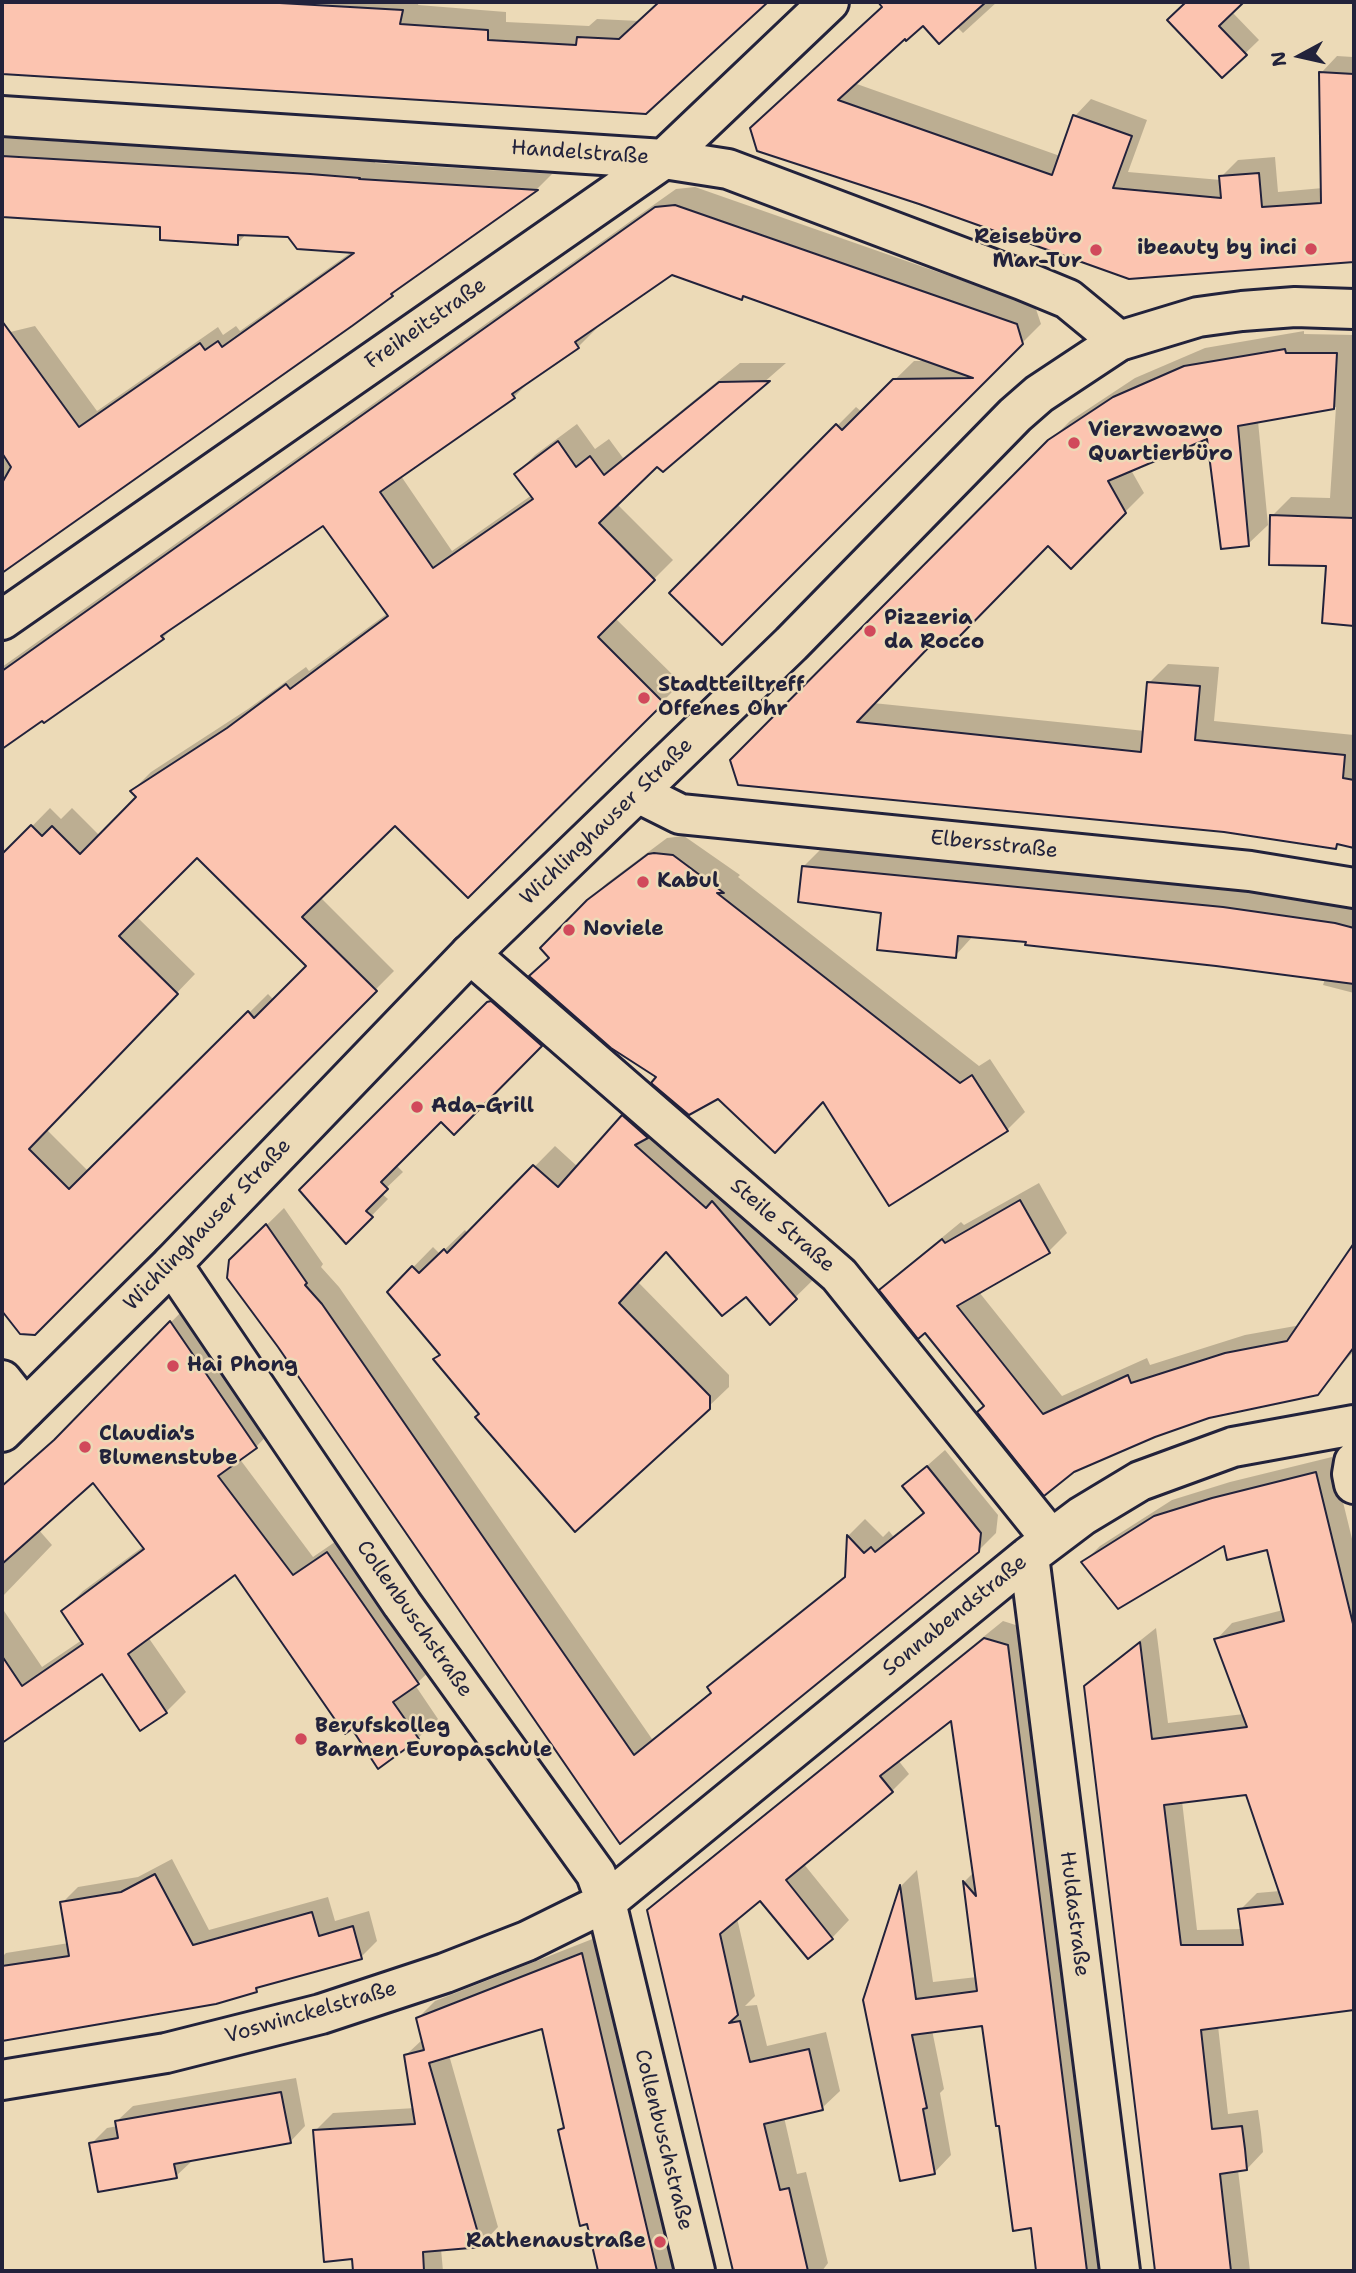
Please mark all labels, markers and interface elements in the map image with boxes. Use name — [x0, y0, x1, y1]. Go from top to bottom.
north arrow — [1265, 21, 1335, 91]
text: N — [1265, 50, 1292, 68]
street label: Handelstraße — [510, 136, 650, 170]
place label: Reisebüro Mar-Tur — [974, 225, 1082, 275]
place label: ibeauty by inci — [1137, 236, 1297, 262]
marker: ibeauty by inci — [1303, 241, 1319, 257]
marker: Reisebüro Mar-Tur — [1088, 242, 1104, 258]
street label: Freiheitstraße — [361, 273, 491, 375]
place label: Vierzwozwo Quartierbüro — [1088, 418, 1233, 468]
marker: Vierzwozwo Quartierbüro — [1066, 435, 1082, 451]
place label: Pizzeria da Rocco — [884, 606, 984, 656]
marker: Pizzeria da Rocco — [862, 623, 878, 639]
place label: Stadtteiltreff Offenes Ohr — [658, 673, 805, 723]
marker: Stadtteiltreff Offenes Ohr — [636, 690, 652, 706]
street label: Wichlinghauser Straße — [516, 733, 698, 911]
street label: Elbersstraße — [929, 826, 1059, 864]
place label: Kabul — [657, 869, 719, 895]
marker: Kabul — [635, 874, 651, 890]
place label: Noviele — [583, 917, 664, 943]
marker: Noviele — [561, 922, 577, 938]
place label: Ada-Grill — [431, 1094, 534, 1120]
marker: Ada-Grill — [409, 1099, 425, 1115]
street label: Wichlinghauser Straße — [119, 1134, 297, 1316]
street label: Steile Straße — [725, 1174, 839, 1278]
place label: Hai Phong — [187, 1353, 298, 1379]
marker: Hai Phong — [165, 1358, 181, 1374]
place label: Claudia's Blumenstube — [99, 1422, 238, 1472]
marker: Claudia's Blumenstube — [77, 1439, 93, 1455]
street label: Collenbuschstraße — [350, 1536, 478, 1702]
street label: Sonnabendstraße — [878, 1550, 1032, 1682]
place label: Berufskolleg Barmen Europaschule — [315, 1714, 552, 1764]
marker: Berufskolleg Barmen Europaschule — [293, 1731, 309, 1747]
street label: Huldastraße — [1054, 1850, 1094, 1978]
street label: Voswinckelstraße — [222, 1976, 400, 2050]
street label: Collenbuschstraße — [628, 2047, 698, 2233]
place label: Rathenaustraße — [466, 2229, 646, 2255]
marker: Rathenaustraße — [652, 2234, 668, 2250]

